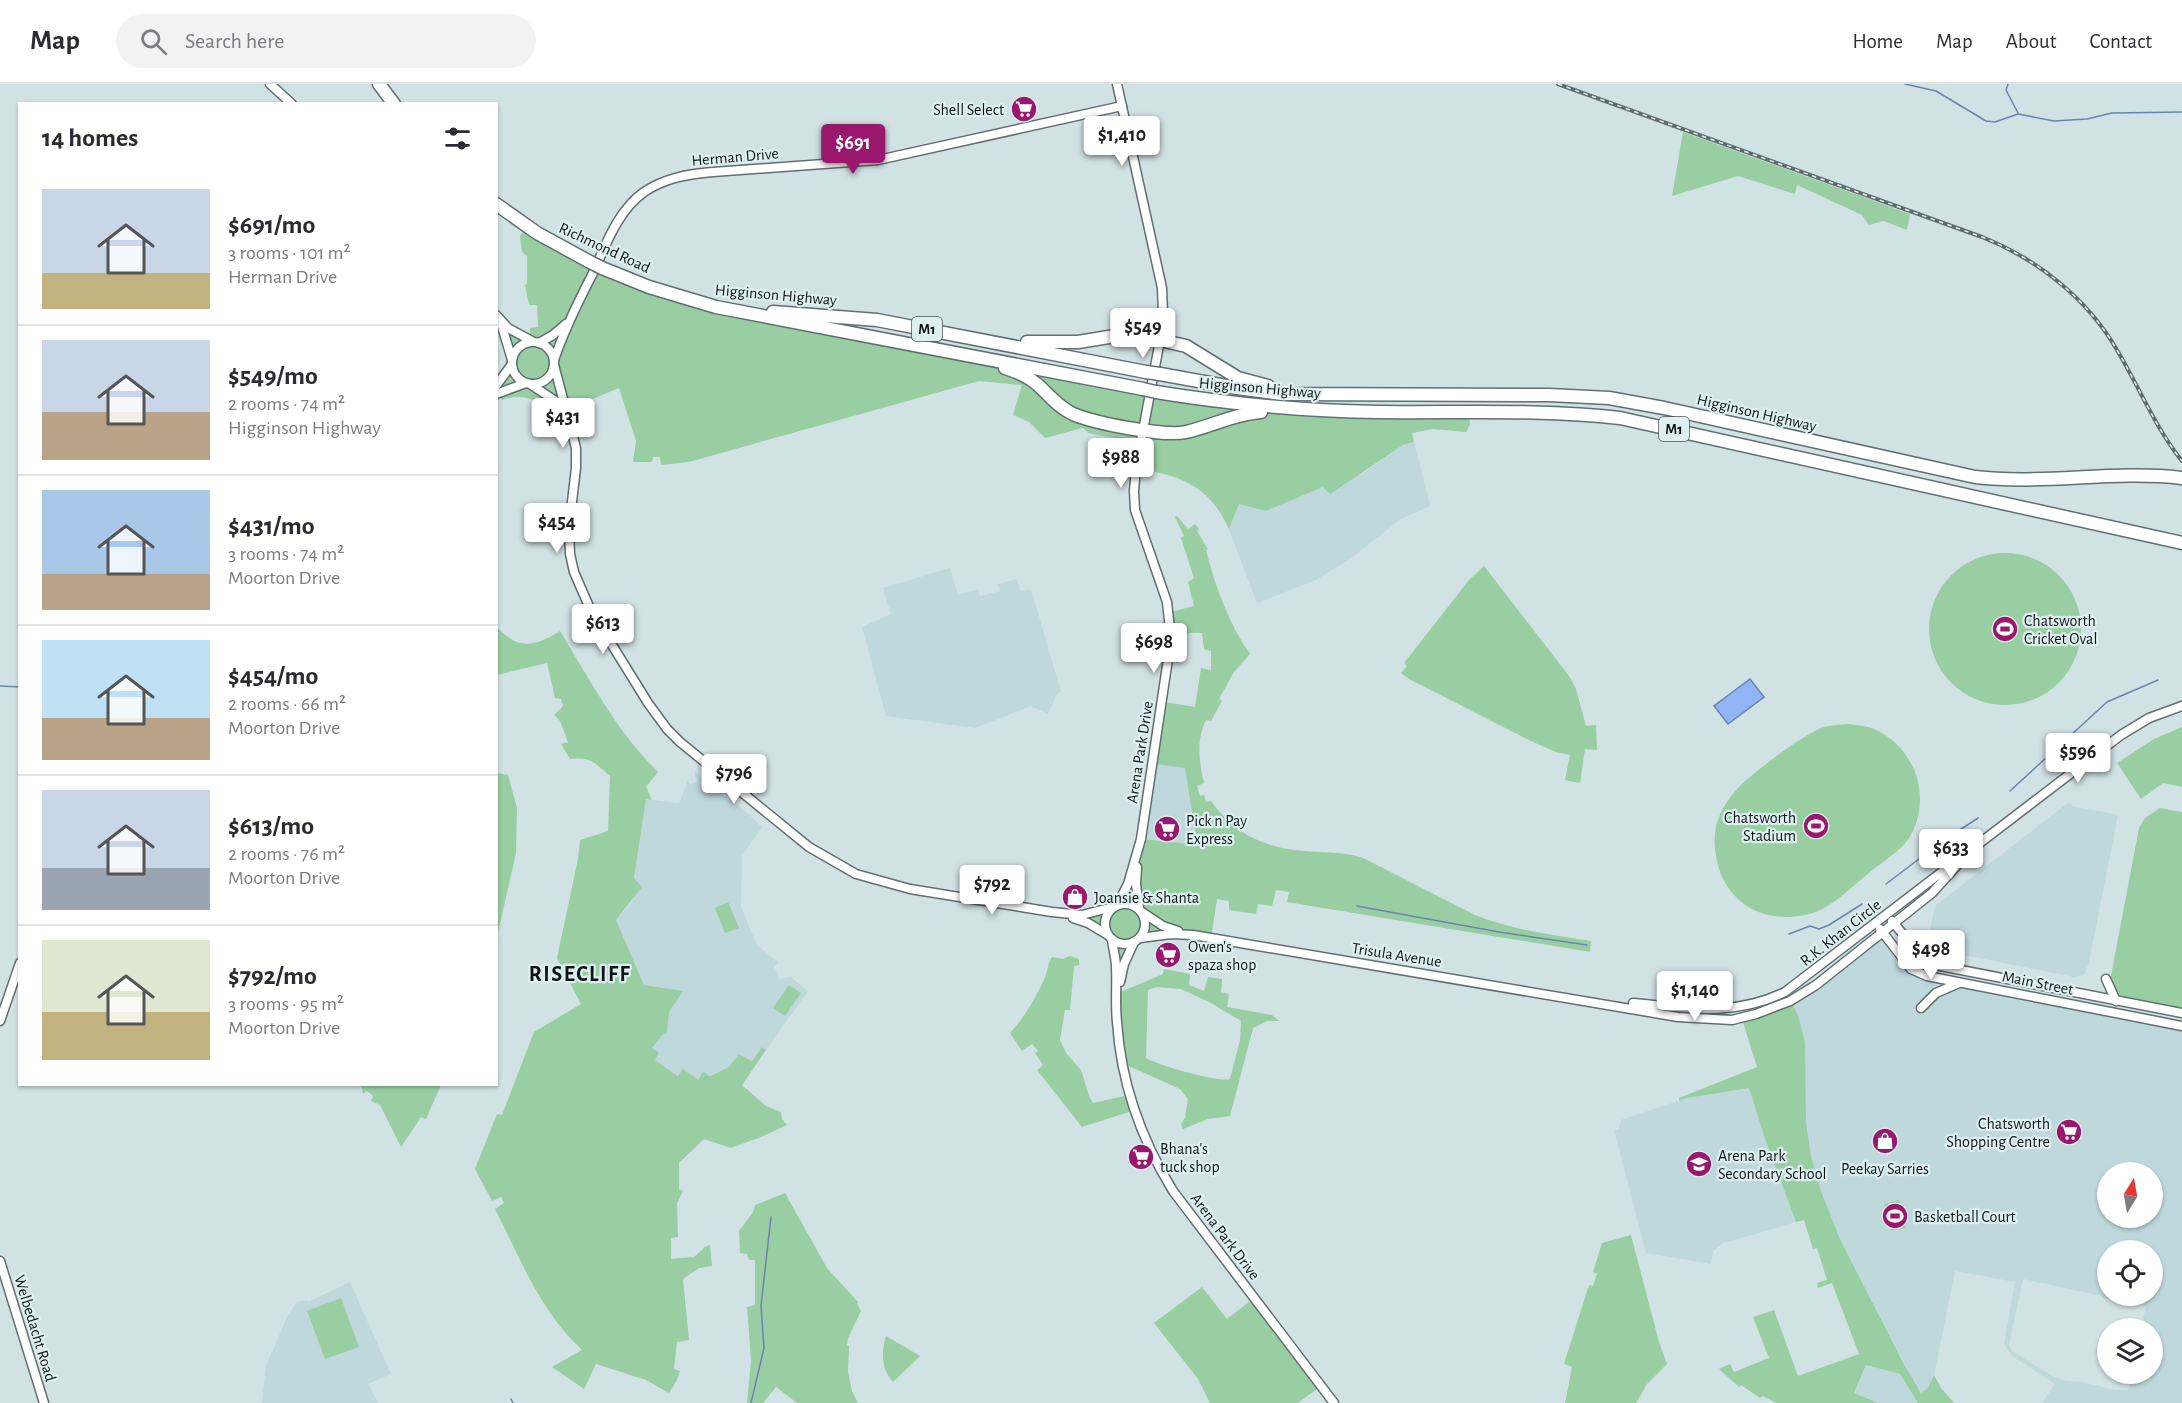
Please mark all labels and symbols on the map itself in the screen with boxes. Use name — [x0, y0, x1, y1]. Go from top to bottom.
supermarket icon: Shell Select — [1009, 94, 1039, 124]
place label: Shell Select — [933, 102, 1004, 118]
pin: $1,410 — [1073, 116, 1171, 167]
pin: $691 — [817, 124, 889, 175]
street label: Herman Drive — [691, 145, 779, 169]
street label: Richmond Road — [557, 220, 653, 276]
street label: Higginson Highway — [714, 282, 838, 309]
pin: $549 — [1107, 308, 1179, 359]
road number: M1 — [912, 317, 942, 341]
street label: Higginson Highway — [1198, 375, 1322, 402]
street label: Higginson Highway — [1695, 391, 1818, 436]
pin: $431 — [527, 398, 599, 449]
road number: M1 — [1659, 417, 1689, 441]
pin: $988 — [1085, 438, 1157, 489]
pin: $454 — [521, 503, 593, 554]
pin: $613 — [567, 604, 639, 655]
place label: Chatsworth Cricket Oval — [2024, 613, 2097, 647]
sports icon: Chatsworth Cricket Oval — [1990, 614, 2020, 644]
pin: $698 — [1118, 623, 1190, 674]
street label: Arena Park Drive — [1124, 700, 1156, 804]
pin: $596 — [2042, 733, 2114, 784]
pin: $796 — [698, 754, 770, 805]
place label: Chatsworth Stadium — [1724, 810, 1796, 844]
sports icon: Chatsworth Stadium — [1801, 811, 1831, 841]
place label: Pick n Pay Express — [1186, 813, 1247, 847]
supermarket icon: Pick n Pay Express — [1152, 814, 1182, 844]
pin: $633 — [1915, 829, 1987, 880]
pin: $792 — [956, 865, 1028, 916]
shop icon: Joansie & Shanta — [1060, 882, 1090, 912]
place label: Joansie & Shanta — [1094, 890, 1199, 906]
street label: R.K. Khan Circle — [1797, 896, 1884, 969]
pin: $498 — [1895, 930, 1967, 981]
place label: Owen's spaza shop — [1188, 939, 1256, 973]
supermarket icon: Owen's spaza shop — [1153, 940, 1183, 970]
street label: Trisula Avenue — [1351, 940, 1443, 970]
district label: RISECLIFF — [529, 963, 631, 985]
street label: Main Street — [2001, 968, 2075, 998]
pin: $1,140 — [1646, 971, 1744, 1022]
place label: Chatsworth Shopping Centre — [1946, 1116, 2050, 1150]
supermarket icon: Chatsworth Shopping Centre — [2054, 1117, 2084, 1147]
shop icon: Peekay Sarries — [1870, 1126, 1900, 1156]
place label: Bhana's tuck shop — [1160, 1141, 1220, 1175]
supermarket icon: Bhana's tuck shop — [1126, 1142, 1156, 1172]
place label: Arena Park Secondary School — [1718, 1148, 1826, 1183]
school or university icon: Arena Park Secondary School — [1684, 1149, 1714, 1179]
place label: Peekay Sarries — [1841, 1161, 1929, 1178]
north arrow — [2097, 1162, 2163, 1228]
street label: Arena Park Drive — [1188, 1190, 1263, 1283]
sports icon: Basketball Court — [1880, 1201, 1910, 1231]
place label: Basketball Court — [1914, 1209, 2016, 1225]
street label: Welbedacht Road — [11, 1273, 59, 1383]

